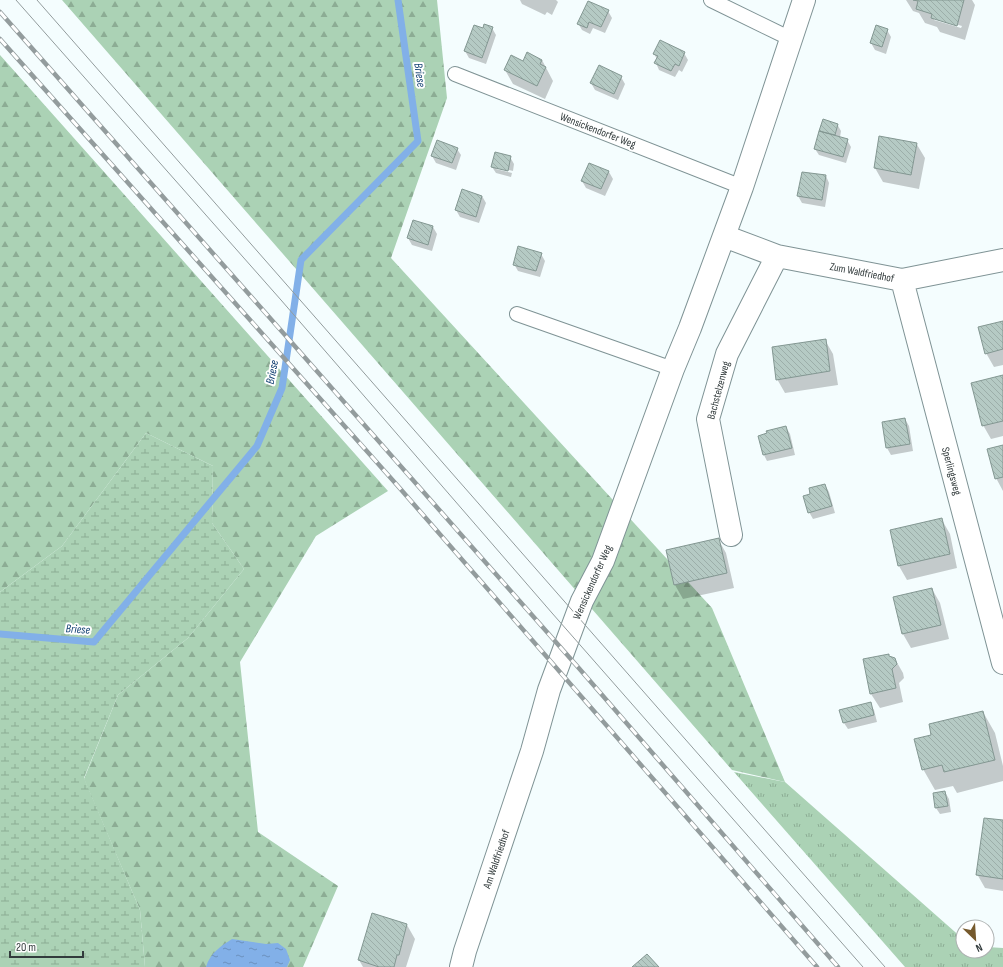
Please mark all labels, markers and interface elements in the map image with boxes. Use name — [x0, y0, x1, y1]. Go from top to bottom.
water label: Briese — [410, 62, 429, 88]
street label: Wensickendorfer Weg — [558, 110, 638, 151]
street label: Zum Waldfriedhof — [829, 260, 896, 285]
water label: Briese — [263, 358, 282, 385]
street label: Bachstelzenweg — [704, 359, 733, 421]
street label: Sperlingsweg — [939, 446, 964, 497]
street label: Wensickendorfer Weg — [570, 542, 615, 621]
water label: Briese — [65, 621, 91, 638]
street label: Am Waldfriedhof — [480, 827, 513, 891]
north arrow — [955, 919, 995, 959]
scale bar — [10, 933, 83, 959]
text: 20 m — [16, 940, 36, 955]
text: N — [973, 940, 984, 955]

